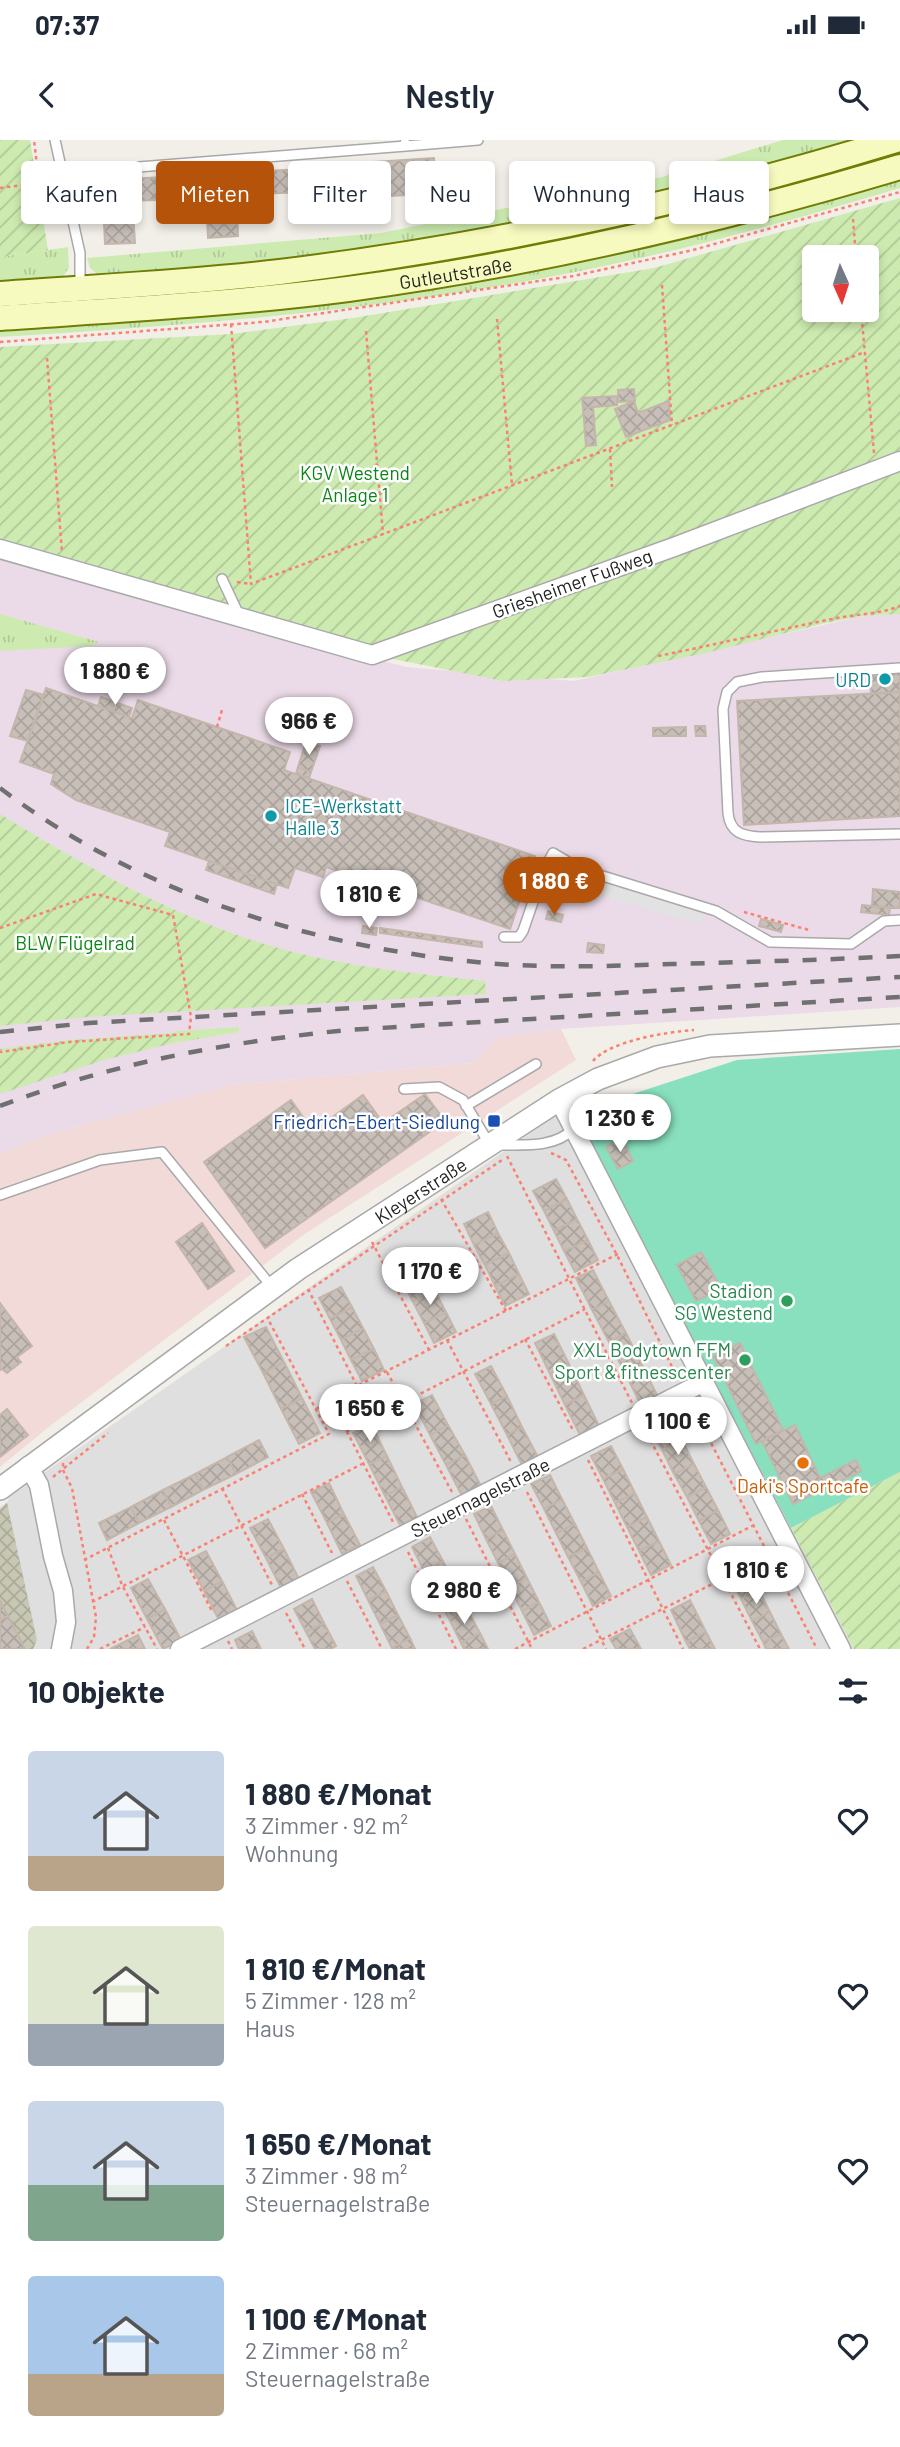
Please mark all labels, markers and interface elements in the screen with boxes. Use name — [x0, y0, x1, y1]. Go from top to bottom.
text: 07:37 — [35, 9, 99, 40]
icon: back — [28, 76, 66, 114]
text: Nestly — [405, 76, 495, 114]
icon: search — [834, 76, 872, 114]
chip: Kaufen — [21, 161, 142, 224]
chip: Mieten — [156, 161, 274, 224]
chip: Filter — [288, 161, 391, 224]
chip: Neu — [405, 161, 495, 224]
chip: Wohnung — [509, 161, 655, 224]
chip: Haus — [669, 161, 769, 224]
north arrow — [802, 245, 878, 322]
map controls — [802, 245, 879, 322]
street label: Gutleutstraße — [398, 251, 514, 293]
park label: KGV Westend Anlage 1 — [300, 461, 410, 506]
street label: Griesheimer Fußweg — [489, 543, 655, 623]
pin: 1 880 € — [50, 648, 180, 707]
text: 1 880 € — [80, 656, 150, 684]
place label: URD — [835, 668, 871, 691]
marker: URD — [877, 671, 893, 687]
pin: 966 € — [260, 698, 358, 757]
text: 966 € — [281, 706, 337, 734]
place label: ICE-Werkstatt Halle 3 — [285, 794, 402, 839]
marker: ICE-Werkstatt Halle 3 — [263, 808, 279, 824]
pin: 1 880 € — [489, 858, 619, 917]
text: 1 880 € — [519, 866, 589, 894]
pin: 1 810 € — [304, 870, 434, 930]
text: 1 810 € — [336, 879, 402, 907]
park label: BLW Flügelrad — [15, 931, 135, 954]
pin: 1 230 € — [555, 1094, 685, 1154]
text: 1 230 € — [585, 1103, 655, 1131]
place label: Friedrich-Ebert-Siedlung — [273, 1110, 480, 1133]
marker: Friedrich-Ebert-Siedlung — [486, 1113, 502, 1129]
street label: Kleyerstraße — [370, 1152, 470, 1228]
pin: 1 170 € — [365, 1248, 495, 1307]
text: 1 170 € — [398, 1256, 462, 1284]
place label: Stadion SG Westend — [674, 1279, 773, 1324]
marker: Stadion SG Westend — [779, 1293, 795, 1309]
place label: XXL Bodytown FFM Sport & fitnesscenter — [555, 1338, 731, 1383]
marker: XXL Bodytown FFM Sport & fitnesscenter — [737, 1352, 753, 1368]
pin: 1 650 € — [305, 1384, 435, 1444]
text: 1 650 € — [335, 1393, 405, 1421]
pin: 1 100 € — [613, 1398, 743, 1457]
text: 1 100 € — [645, 1406, 711, 1434]
street label: Steuernagelstraße — [407, 1452, 553, 1542]
marker: Daki's Sportcafe — [795, 1455, 811, 1471]
place label: Daki's Sportcafe — [737, 1474, 869, 1497]
pin: 1 810 € — [691, 1546, 821, 1606]
text: 1 810 € — [723, 1555, 789, 1583]
pin: 2 980 € — [399, 1566, 529, 1626]
text: 2 980 € — [427, 1575, 501, 1603]
icon: filters — [834, 1672, 872, 1710]
text: 10 Objekte — [28, 1673, 165, 1709]
text: 1 880 €/Monat — [245, 1775, 432, 1811]
icon: home — [84, 1779, 168, 1863]
icon: heart — [834, 1802, 872, 1840]
text: 3 Zimmer · 92 m² — [245, 1811, 408, 1839]
text: Wohnung — [245, 1839, 338, 1867]
text: 1 810 €/Monat — [245, 1950, 426, 1986]
icon: home — [84, 1954, 168, 2038]
icon: heart — [834, 1977, 872, 2015]
text: 5 Zimmer · 128 m² — [245, 1986, 416, 2014]
text: Haus — [245, 2014, 295, 2042]
text: 1 650 €/Monat — [245, 2125, 432, 2161]
icon: home — [84, 2129, 168, 2213]
icon: heart — [834, 2152, 872, 2190]
text: 3 Zimmer · 98 m² — [245, 2161, 408, 2189]
text: Steuernagelstraße — [245, 2189, 430, 2217]
text: 1 100 €/Monat — [245, 2300, 427, 2336]
icon: home — [84, 2304, 168, 2388]
icon: heart — [834, 2327, 872, 2365]
text: 2 Zimmer · 68 m² — [245, 2336, 408, 2364]
text: Steuernagelstraße — [245, 2364, 430, 2392]

